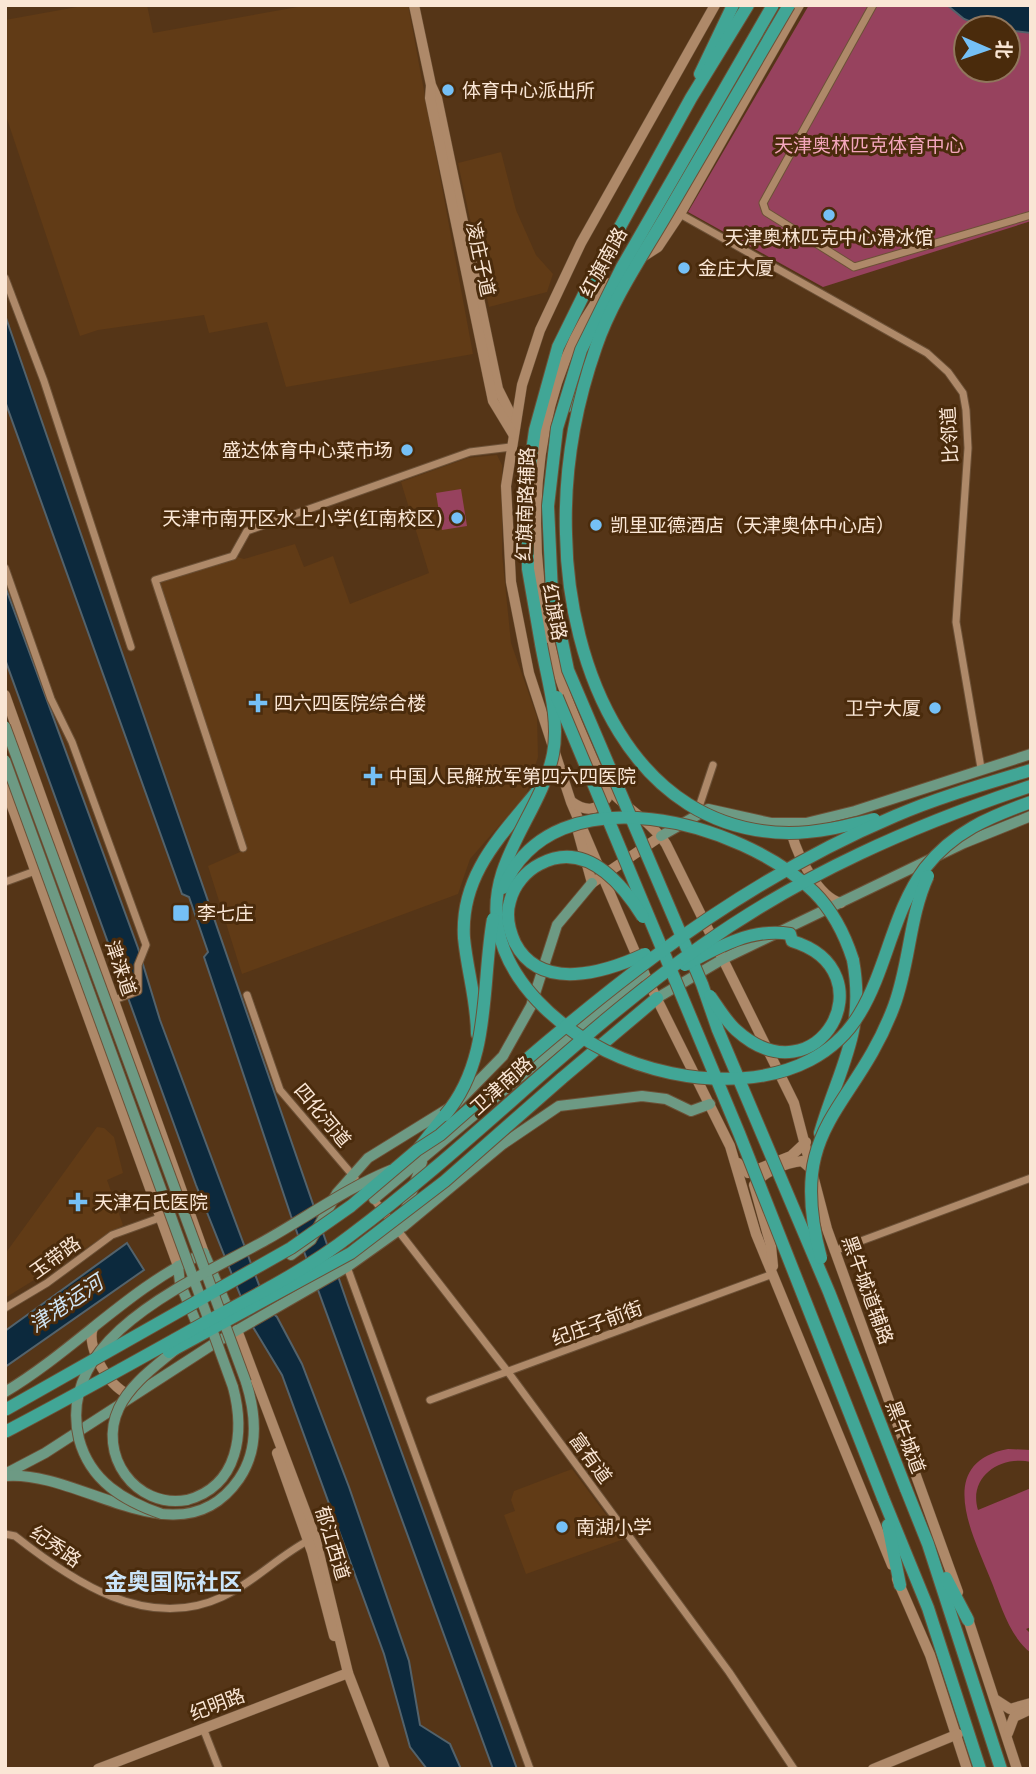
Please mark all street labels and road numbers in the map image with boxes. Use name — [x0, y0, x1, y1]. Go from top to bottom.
street label: 凌庄子道 — [462, 220, 500, 298]
street label: 红旗南路 — [575, 223, 631, 301]
street label: 比邻道 — [937, 406, 961, 464]
street label: 红旗南路辅路 — [512, 447, 538, 561]
street label: 红旗路 — [539, 582, 571, 642]
street label: 津涞道 — [101, 937, 141, 999]
street label: 卫津南路 — [465, 1051, 537, 1119]
street label: 四化河道 — [290, 1079, 356, 1151]
street label: 玉带路 — [25, 1231, 85, 1283]
street label: 黑牛城道辅路 — [838, 1233, 898, 1347]
street label: 纪庄子前街 — [549, 1296, 645, 1350]
street label: 黑牛城道 — [882, 1398, 930, 1476]
street label: 富有道 — [565, 1428, 617, 1488]
street label: 郁江西道 — [311, 1503, 355, 1583]
street label: 纪秀路 — [26, 1521, 86, 1571]
street label: 纪明路 — [186, 1684, 248, 1724]

